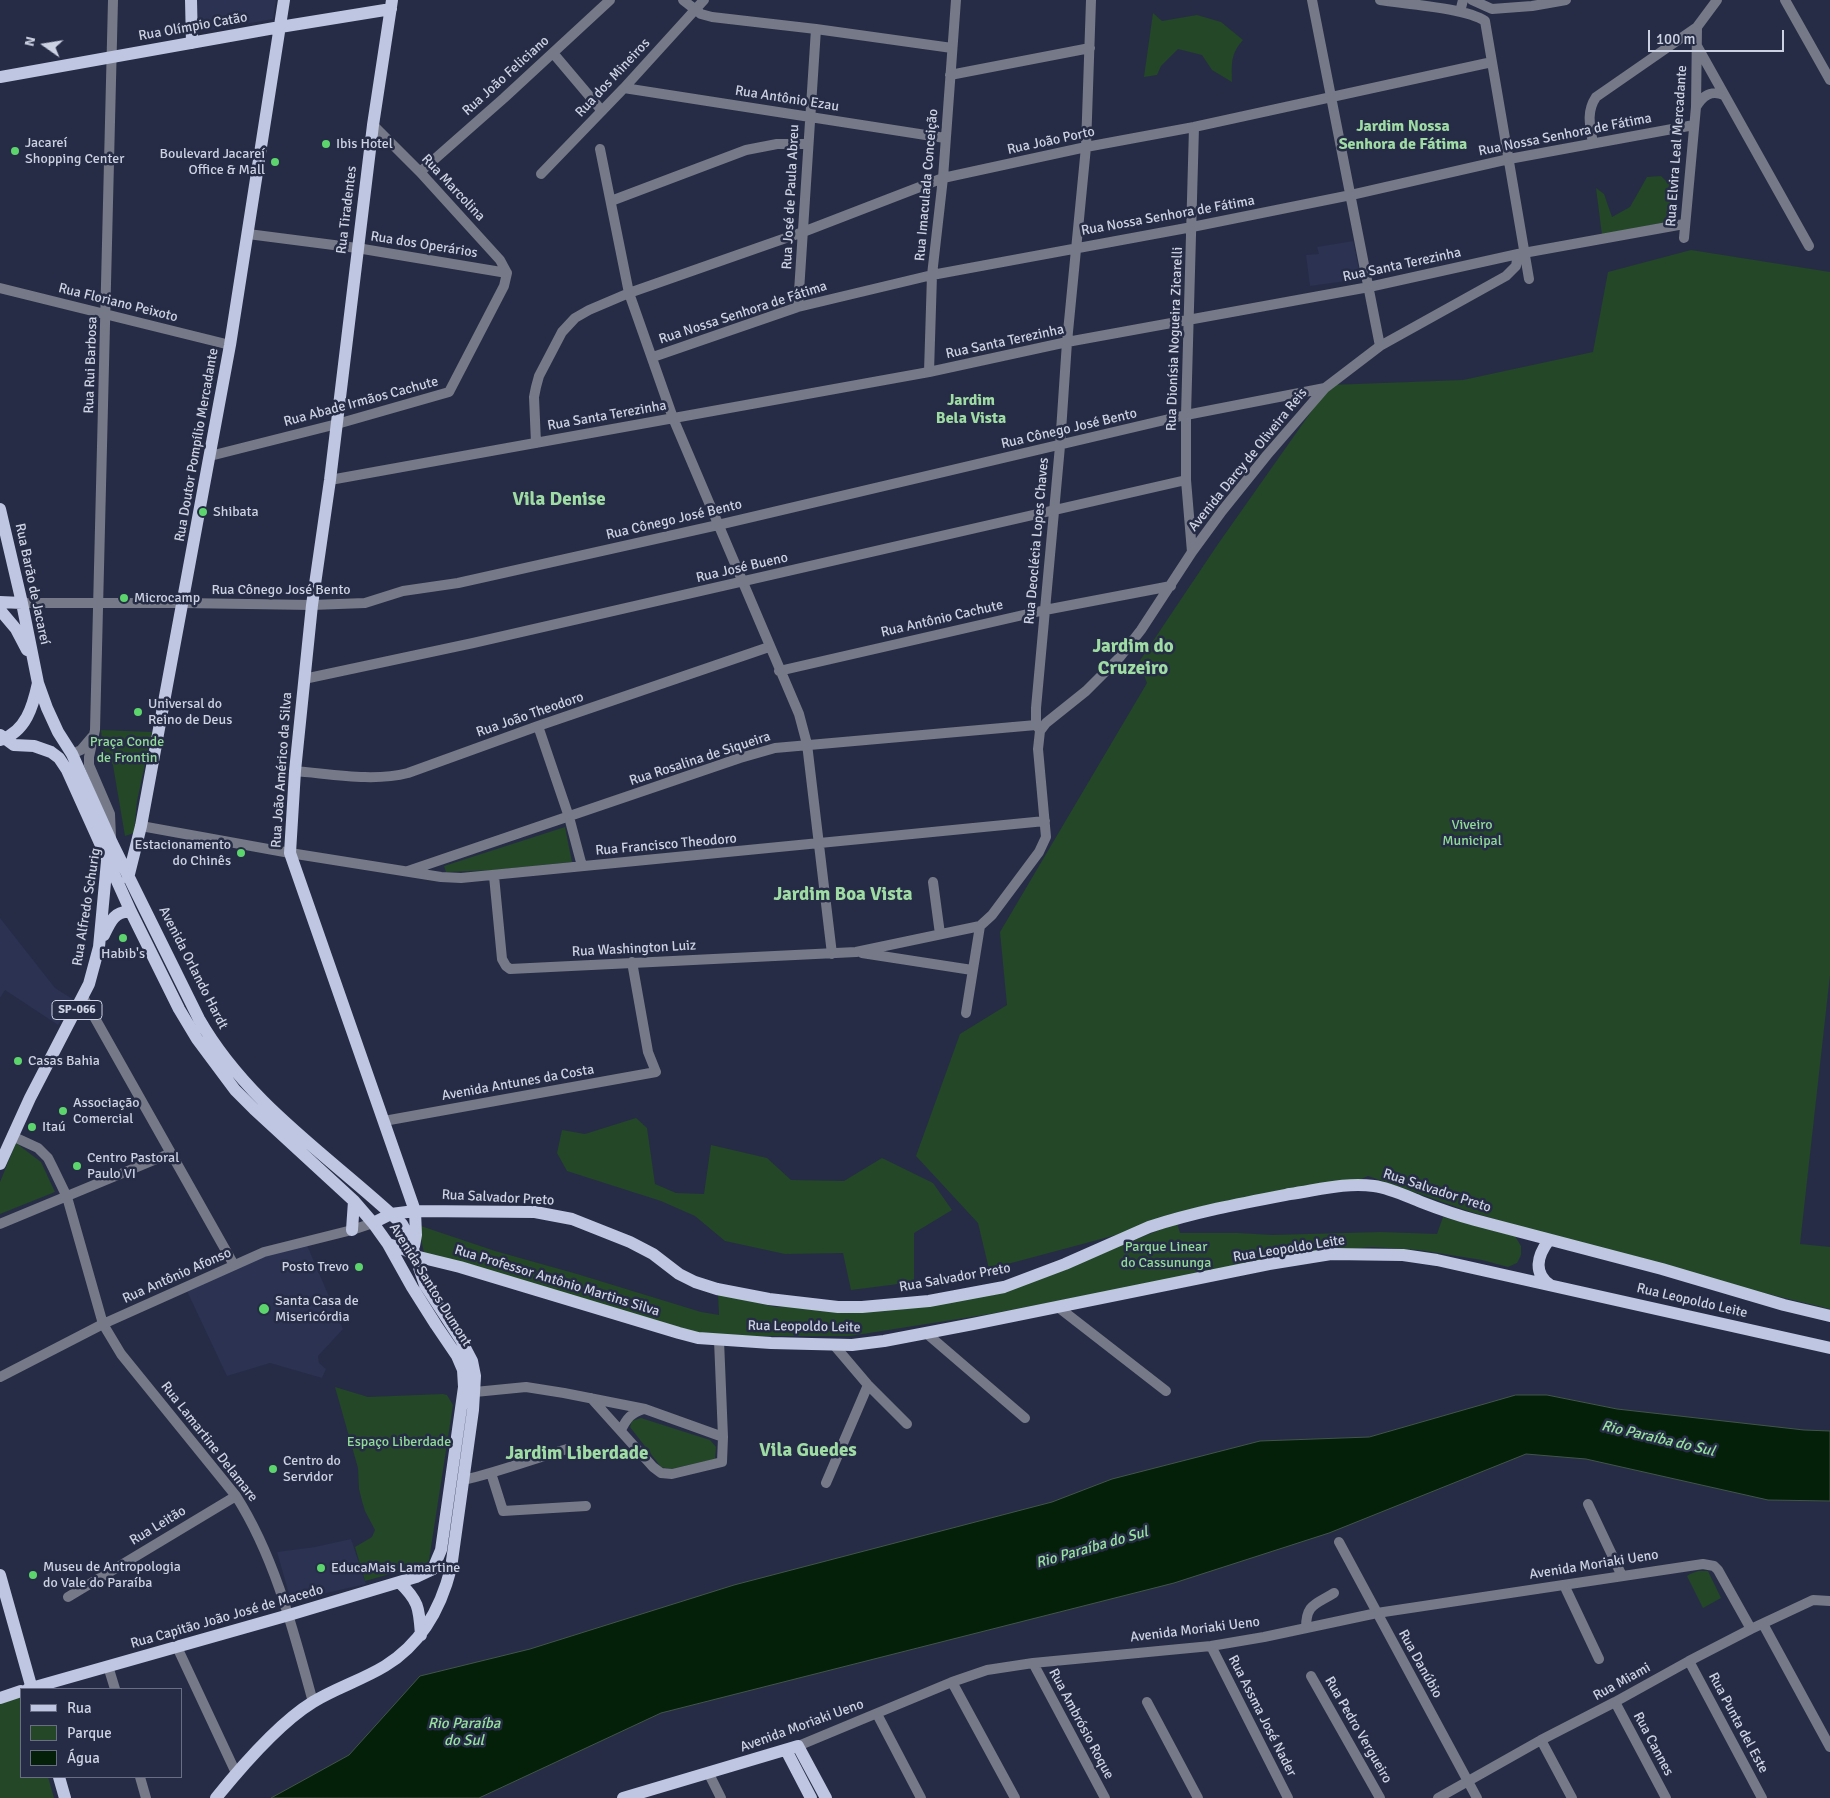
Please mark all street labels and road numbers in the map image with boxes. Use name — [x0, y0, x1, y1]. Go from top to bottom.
street label: Rua Olímpio Catão — [137, 9, 249, 45]
street label: Rua João Feliciano — [459, 33, 553, 119]
street label: Rua dos Mineiros — [572, 35, 654, 121]
street label: Rua Elvira Leal Mercadante — [1663, 65, 1691, 227]
street label: Rua Antônio Ezau — [734, 82, 840, 116]
street label: Rua Imaculada Conceição — [912, 108, 942, 262]
street label: Rua Nossa Senhora de Fátima — [1477, 110, 1653, 160]
street label: Rua José de Paula Abreu — [779, 124, 803, 270]
street label: Rua João Porto — [1006, 124, 1096, 158]
street label: Rua Marcolina — [418, 151, 488, 225]
street label: Rua Tiradentes — [333, 165, 361, 255]
street label: Rua Nossa Senhora de Fátima — [1080, 192, 1256, 240]
street label: Rua dos Operários — [369, 228, 479, 262]
street label: Rua Santa Terezinha — [1341, 244, 1463, 286]
street label: Rua Dionísia Nogueira Zicarelli — [1163, 246, 1187, 432]
street label: Rua Nossa Senhora de Fátima — [657, 278, 829, 348]
street label: Rua Floriano Peixoto — [57, 280, 179, 326]
street label: Rua Rui Barbosa — [81, 316, 101, 414]
street label: Rua Santa Terezinha — [944, 321, 1066, 363]
street label: Rua Doutor Pompílio Mercadante — [172, 347, 222, 543]
street label: Rua Abade Irmãos Cachute — [282, 373, 440, 431]
street label: Avenida Darcy de Oliveira Reis — [1185, 385, 1311, 535]
street label: Rua Santa Terezinha — [546, 397, 668, 435]
street label: Rua Cônego José Bento — [999, 405, 1139, 453]
street label: Rua Deoclécia Lopes Chaves — [1021, 457, 1053, 625]
street label: Rua Cônego José Bento — [604, 496, 744, 544]
street label: Rua Barão de Jacareí — [11, 522, 53, 646]
street label: Rua José Bueno — [694, 549, 790, 587]
street label: Rua Cônego José Bento — [212, 582, 350, 598]
street label: Rua Antônio Cachute — [879, 597, 1005, 641]
street label: Rua João Theodoro — [474, 689, 586, 741]
street label: Rua João Américo da Silva — [268, 691, 296, 849]
street label: Rua Rosalina de Siqueira — [627, 728, 773, 790]
street label: Rua Francisco Theodoro — [595, 830, 737, 860]
street label: Rua Alfredo Schurig — [69, 847, 105, 967]
street label: Avenida Orlando Hardt — [155, 904, 231, 1032]
street label: Rua Washington Luiz — [571, 937, 697, 961]
road number: SP-066 — [52, 1000, 102, 1020]
street label: Avenida Antunes da Costa — [440, 1061, 596, 1105]
street label: Rua Salvador Preto — [1381, 1166, 1493, 1216]
street label: Rua Salvador Preto — [441, 1187, 555, 1209]
street label: Avenida Santos Dumont — [385, 1220, 475, 1350]
street label: Rua Leopoldo Leite — [1232, 1232, 1346, 1266]
street label: Rua Professor Antônio Martins Silva — [452, 1242, 662, 1320]
street label: Rua Antônio Afonso — [120, 1244, 234, 1308]
street label: Rua Salvador Preto — [898, 1260, 1012, 1296]
street label: Rua Leopoldo Leite — [1635, 1280, 1749, 1322]
street label: Rua Leopoldo Leite — [747, 1318, 861, 1336]
street label: Rua Lamartine Delamare — [157, 1379, 261, 1505]
street label: Rua Leitão — [127, 1503, 189, 1549]
street label: Avenida Moriaki Ueno — [1528, 1546, 1660, 1584]
street label: Rua Capitão João José de Macedo — [129, 1581, 325, 1653]
street label: Avenida Moriaki Ueno — [1129, 1614, 1261, 1646]
street label: Rua Danúbio — [1394, 1627, 1446, 1701]
street label: Rua Assma José Nader — [1224, 1652, 1300, 1780]
street label: Rua Miami — [1590, 1659, 1654, 1705]
street label: Rua Ambrósio Roque — [1045, 1666, 1117, 1782]
street label: Rua Punta del Este — [1704, 1670, 1772, 1776]
street label: Rua Pedro Vergueiro — [1321, 1674, 1395, 1786]
street label: Avenida Moriaki Ueno — [738, 1696, 866, 1756]
street label: Rua Cannes — [1629, 1709, 1677, 1779]

